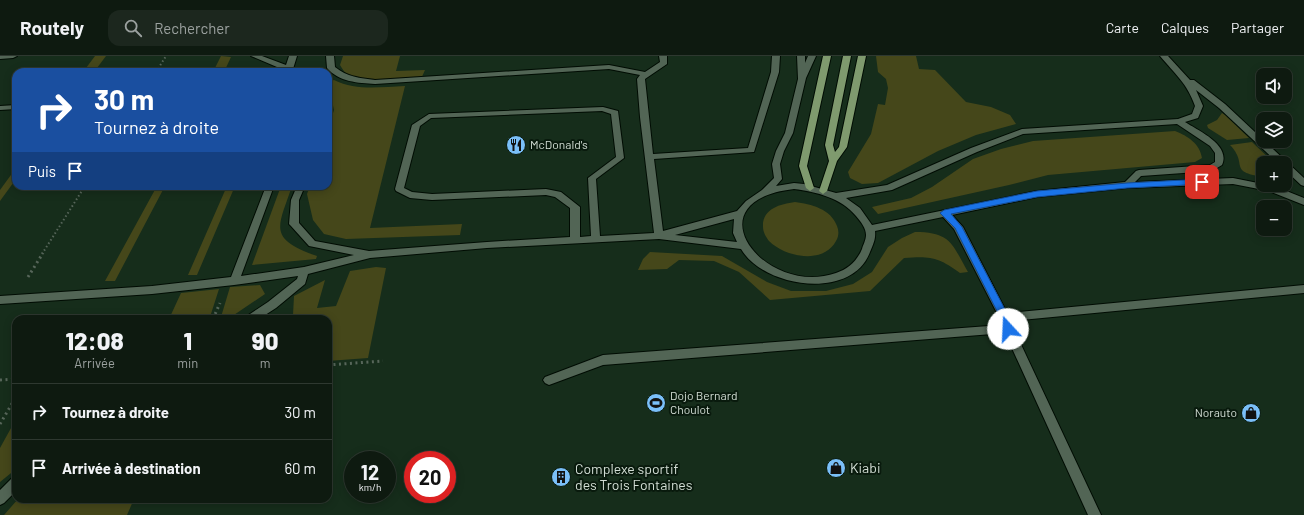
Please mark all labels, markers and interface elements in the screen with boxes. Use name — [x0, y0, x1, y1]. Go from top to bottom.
search box — [108, 10, 388, 46]
text: Routely — [20, 16, 84, 39]
icon: search — [122, 17, 144, 39]
text: Rechercher — [154, 19, 230, 37]
text: Carte — [1106, 19, 1139, 36]
text: Calques — [1161, 19, 1209, 36]
text: Partager — [1231, 19, 1284, 36]
map controls — [1256, 68, 1292, 236]
button: sound — [1256, 68, 1292, 104]
text: 30 m — [94, 82, 154, 116]
icon: right — [28, 84, 80, 136]
button: layers — [1256, 112, 1292, 148]
text: Tournez à droite — [94, 116, 219, 138]
restaurant icon: McDonald's — [505, 134, 527, 156]
place label: McDonald's — [530, 137, 588, 151]
button: + — [1256, 156, 1292, 192]
icon: arrive — [64, 160, 86, 182]
text: Puis — [28, 162, 56, 180]
pin — [1185, 165, 1219, 199]
icon: arrive — [1191, 171, 1213, 193]
button: − — [1256, 200, 1292, 236]
position arrow — [987, 308, 1029, 350]
text: 12:08 — [66, 326, 124, 355]
text: 1 — [183, 326, 192, 355]
text: 90 — [252, 326, 278, 355]
text: Arrivée — [74, 355, 115, 371]
text: min — [177, 355, 198, 371]
text: m — [260, 355, 270, 371]
place label: Dojo Bernard Choulot — [670, 388, 738, 416]
sports icon: Dojo Bernard Choulot — [645, 392, 667, 414]
icon: right — [28, 401, 50, 423]
shop icon: Norauto — [1240, 402, 1262, 424]
text: Tournez à droite — [62, 403, 169, 421]
text: 30 m — [284, 403, 316, 421]
place label: Norauto — [1195, 405, 1237, 419]
speed limit sign: 20 — [404, 451, 456, 503]
icon: arrive — [28, 457, 50, 479]
shop icon: Kiabi — [825, 457, 847, 479]
text: Arrivée à destination — [62, 459, 201, 477]
text: 60 m — [284, 459, 316, 477]
place label: Kiabi — [850, 459, 881, 476]
text: 12 — [361, 460, 379, 484]
place label: Complexe sportif des Trois Fontaines — [575, 460, 693, 493]
building icon: Complexe sportif des Trois Fontaines — [550, 466, 572, 488]
text: km/h — [359, 481, 381, 493]

